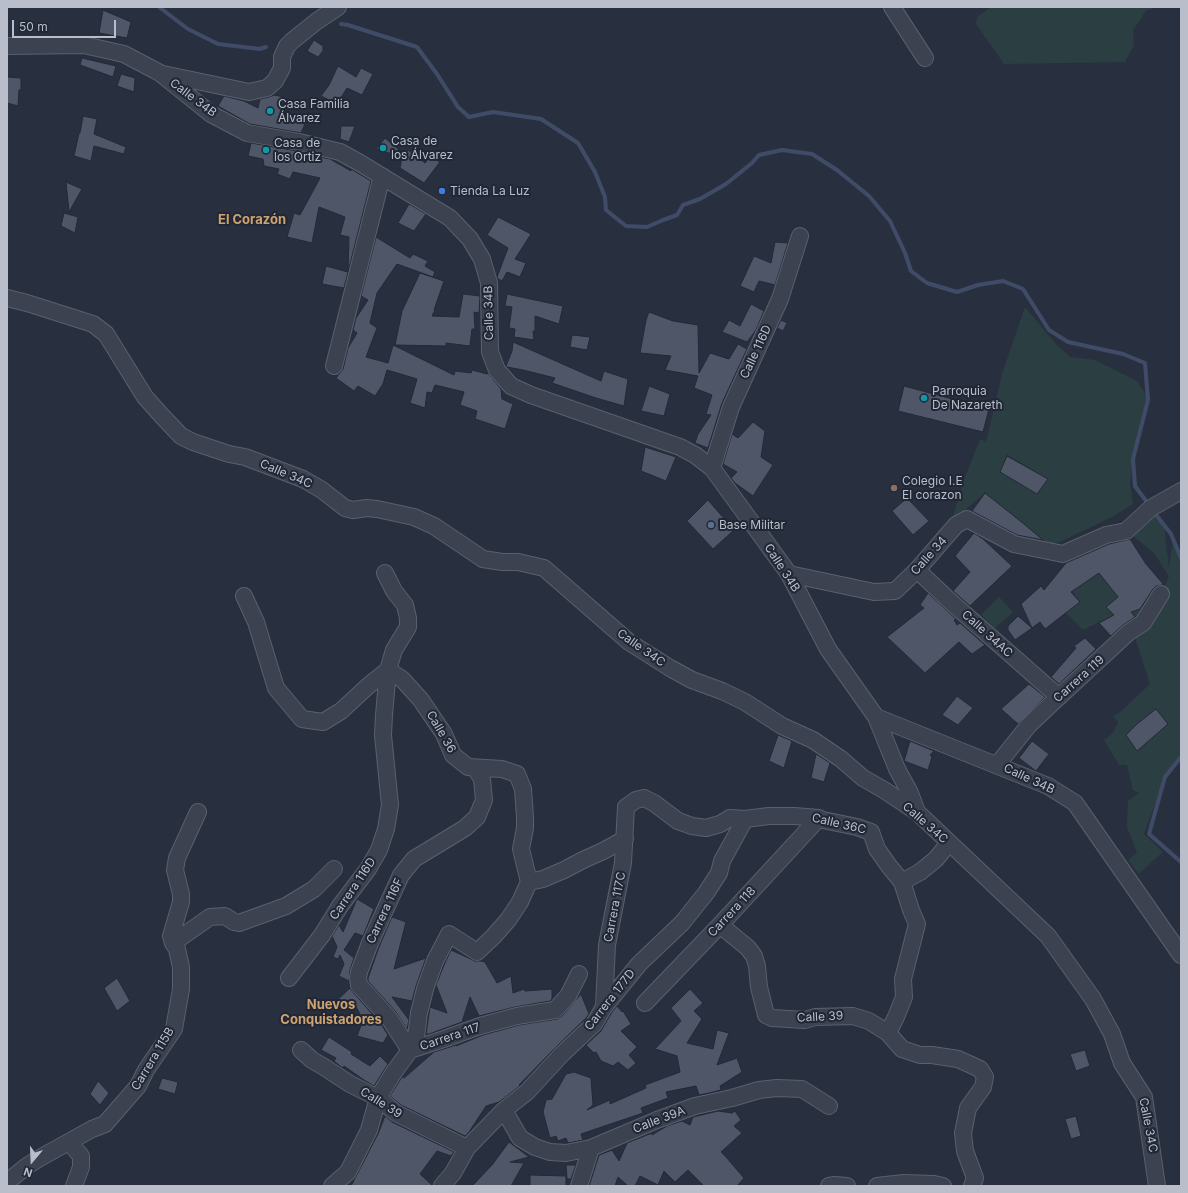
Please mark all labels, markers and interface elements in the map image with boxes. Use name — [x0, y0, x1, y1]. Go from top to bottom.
scale bar — [14, 12, 118, 38]
text: 50 m — [19, 19, 48, 34]
street label: Calle 34B — [167, 76, 219, 120]
place label: Casa Familia Álvarez — [278, 97, 349, 125]
marker: Casa Familia Álvarez — [265, 106, 275, 116]
place label: Casa de los Álvarez — [391, 134, 453, 162]
place label: Casa de los Ortiz — [274, 136, 321, 164]
marker: Casa de los Álvarez — [378, 143, 388, 153]
marker: Casa de los Ortiz — [261, 145, 271, 155]
place label: Tienda La Luz — [450, 184, 530, 198]
marker: Tienda La Luz — [437, 186, 447, 196]
district label: El Corazón — [218, 212, 286, 228]
street label: Calle 34B — [481, 286, 497, 340]
street label: Calle 116D — [737, 323, 775, 381]
place label: Parroquia De Nazareth — [932, 384, 1003, 412]
marker: Parroquia De Nazareth — [919, 393, 929, 403]
street label: Calle 34C — [258, 457, 314, 491]
place label: Colegio I.E El corazon — [902, 474, 963, 502]
marker: Colegio I.E El corazon — [889, 483, 899, 493]
place label: Base Militar — [719, 518, 785, 532]
marker: Base Militar — [706, 520, 716, 530]
street label: Calle 34 — [908, 534, 950, 578]
street label: Calle 34B — [761, 541, 803, 595]
street label: Calle 34AC — [959, 607, 1015, 661]
street label: Calle 34C — [614, 626, 668, 670]
street label: Carrera 119 — [1051, 652, 1107, 706]
street label: Calle 36 — [423, 708, 459, 756]
street label: Calle 34B — [1001, 761, 1057, 797]
street label: Calle 34C — [899, 799, 951, 847]
street label: Calle 36C — [810, 811, 868, 837]
street label: Carrera 116D — [327, 855, 379, 923]
street label: Carrera 117C — [601, 871, 629, 943]
street label: Carrera 116F — [364, 876, 406, 946]
street label: Carrera 118 — [705, 884, 759, 940]
street label: Carrera 177D — [582, 967, 638, 1033]
district label: Nuevos Conquistadores — [280, 997, 382, 1028]
street label: Calle 39 — [796, 1009, 844, 1025]
street label: Carrera 117 — [418, 1020, 482, 1054]
street label: Carrera 115B — [129, 1025, 177, 1093]
street label: Calle 39 — [357, 1085, 405, 1121]
street label: Calle 34C — [1136, 1096, 1160, 1154]
street label: Calle 39A — [631, 1103, 687, 1137]
north arrow — [12, 1141, 52, 1181]
text: N — [22, 1164, 34, 1180]

